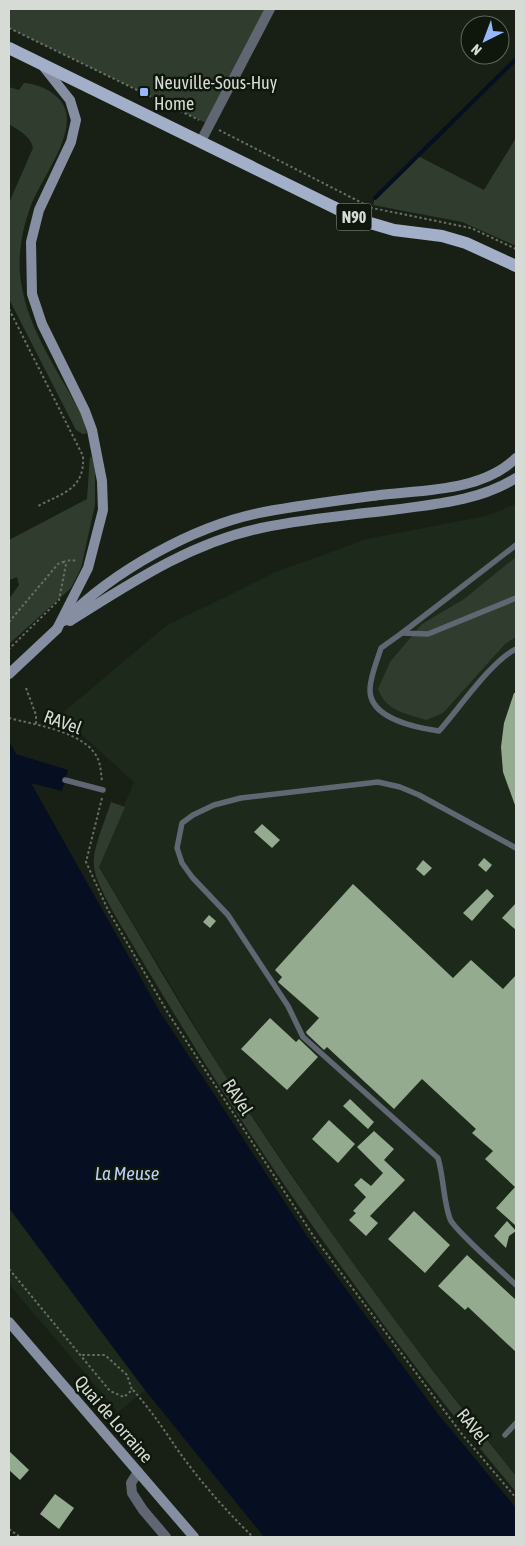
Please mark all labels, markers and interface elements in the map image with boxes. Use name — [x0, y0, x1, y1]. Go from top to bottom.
north arrow — [460, 15, 510, 65]
text: N — [468, 41, 485, 58]
place label: Neuville-Sous-Huy Home — [154, 72, 277, 114]
marker: Neuville-Sous-Huy Home — [138, 86, 150, 98]
road number: N90 — [336, 203, 372, 230]
street label: RAVel — [41, 706, 85, 739]
street label: RAVel — [219, 1075, 257, 1119]
water label: La Meuse — [95, 1162, 159, 1184]
street label: Quai de Lorraine — [70, 1371, 158, 1467]
street label: RAVel — [453, 1404, 493, 1448]

